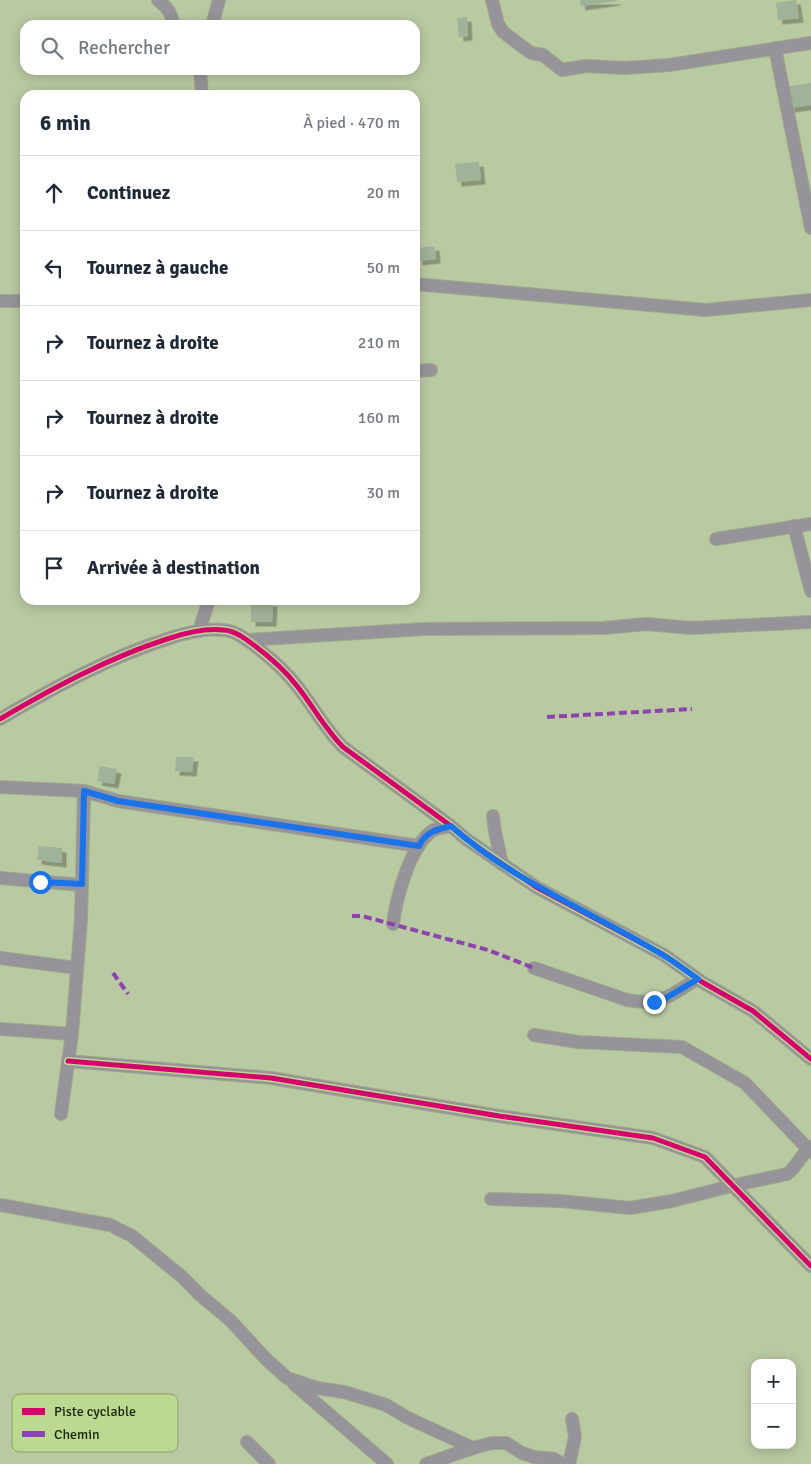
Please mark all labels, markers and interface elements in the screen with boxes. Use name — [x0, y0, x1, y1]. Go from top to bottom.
search box — [20, 20, 420, 75]
icon: search — [38, 34, 66, 62]
text: Rechercher — [78, 36, 170, 60]
text: 6 min — [40, 110, 91, 136]
text: À pied · 470 m — [303, 113, 400, 133]
icon: ahead — [40, 179, 68, 207]
text: Continuez — [87, 181, 170, 205]
text: 20 m — [366, 183, 400, 203]
icon: left — [40, 254, 68, 282]
text: Tournez à gauche — [87, 256, 228, 280]
text: 50 m — [366, 258, 400, 278]
icon: right — [40, 329, 68, 357]
text: Tournez à droite — [87, 331, 219, 355]
text: 210 m — [358, 333, 400, 353]
icon: right — [40, 404, 68, 432]
text: Tournez à droite — [87, 406, 219, 430]
text: 160 m — [358, 408, 400, 428]
icon: right — [40, 479, 68, 507]
text: Tournez à droite — [87, 481, 219, 505]
text: 30 m — [366, 483, 400, 503]
icon: arrive — [40, 554, 68, 582]
text: Arrivée à destination — [87, 556, 260, 580]
route start — [29, 871, 52, 894]
route end — [643, 991, 666, 1014]
map controls — [751, 1359, 796, 1449]
button: + — [751, 1359, 796, 1404]
legend — [12, 1394, 178, 1452]
text: Piste cyclable — [54, 1403, 136, 1420]
button: − — [751, 1404, 796, 1449]
text: Chemin — [54, 1426, 100, 1443]

